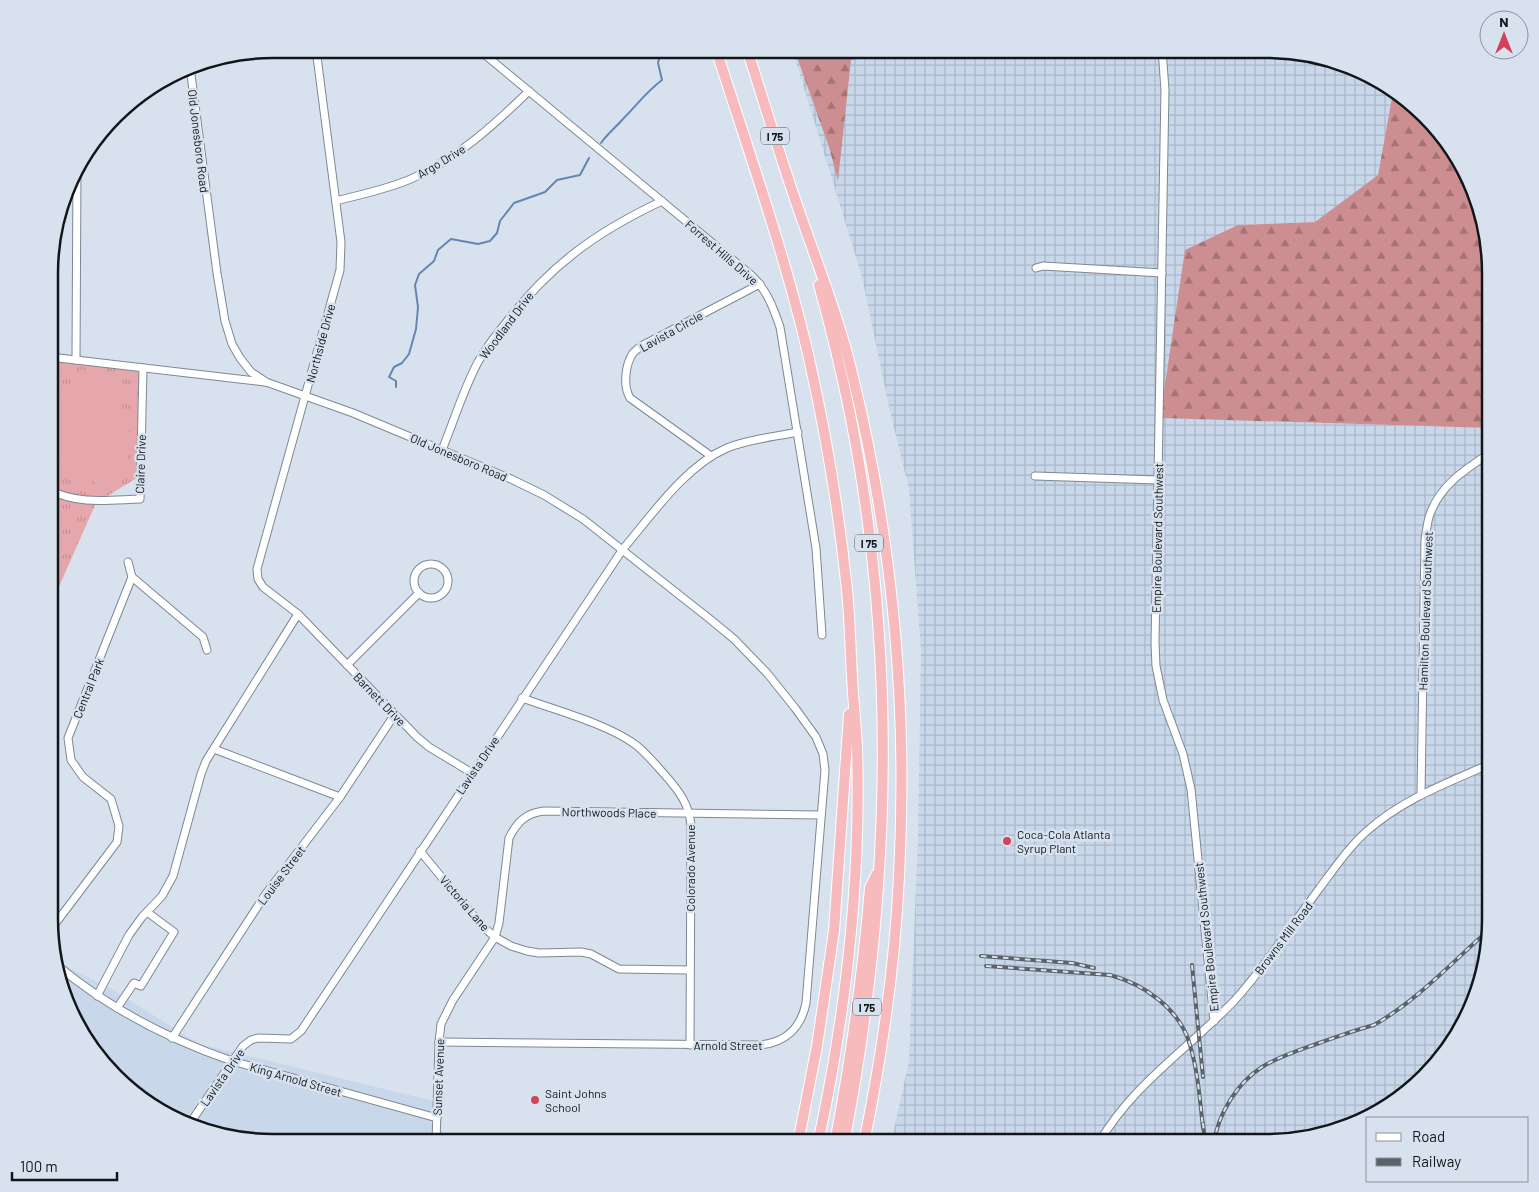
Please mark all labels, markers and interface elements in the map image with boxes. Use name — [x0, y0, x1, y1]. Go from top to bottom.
north arrow — [1479, 10, 1529, 60]
text: N — [1499, 13, 1509, 30]
street label: Old Jonesboro Road — [186, 89, 212, 193]
road number: I 75 — [761, 128, 789, 144]
street label: Argo Drive — [414, 141, 468, 181]
street label: Forrest Hills Drive — [683, 217, 761, 287]
street label: Woodland Drive — [476, 289, 536, 361]
street label: Northside Drive — [303, 302, 337, 384]
street label: Lavista Circle — [637, 308, 705, 354]
street label: Old Jonesboro Road — [408, 430, 510, 484]
street label: Claire Drive — [132, 434, 148, 494]
street label: Empire Boulevard Southwest — [1149, 463, 1165, 613]
street label: Hamilton Boulevard Southwest — [1415, 531, 1435, 691]
road number: I 75 — [855, 534, 883, 552]
street label: Central Park — [70, 656, 106, 720]
street label: Barnett Drive — [351, 669, 409, 729]
street label: Lavista Drive — [452, 733, 502, 797]
street label: Northwoods Place — [562, 804, 656, 820]
street label: Colorado Avenue — [683, 824, 697, 912]
place label: Coca-Cola Atlanta Syrup Plant — [1017, 827, 1110, 855]
marker: Coca-Cola Atlanta Syrup Plant — [1001, 835, 1013, 847]
street label: Louise Street — [254, 843, 308, 907]
street label: Empire Boulevard Southwest — [1191, 862, 1221, 1012]
street label: Victoria Lane — [437, 872, 493, 934]
street label: Browns Mill Road — [1251, 899, 1315, 977]
road number: I 75 — [853, 999, 881, 1016]
street label: Sunset Avenue — [430, 1038, 446, 1116]
street label: Arnold Street — [693, 1038, 763, 1052]
street label: Lavista Drive — [197, 1046, 247, 1108]
street label: King Arnold Street — [249, 1059, 343, 1099]
place label: Saint Johns School — [545, 1086, 607, 1114]
marker: Saint Johns School — [529, 1094, 541, 1106]
legend — [1366, 1117, 1529, 1182]
text: Road — [1412, 1127, 1445, 1145]
scale bar — [12, 1150, 118, 1182]
text: Railway — [1412, 1152, 1461, 1170]
text: 100 m — [20, 1157, 58, 1175]

